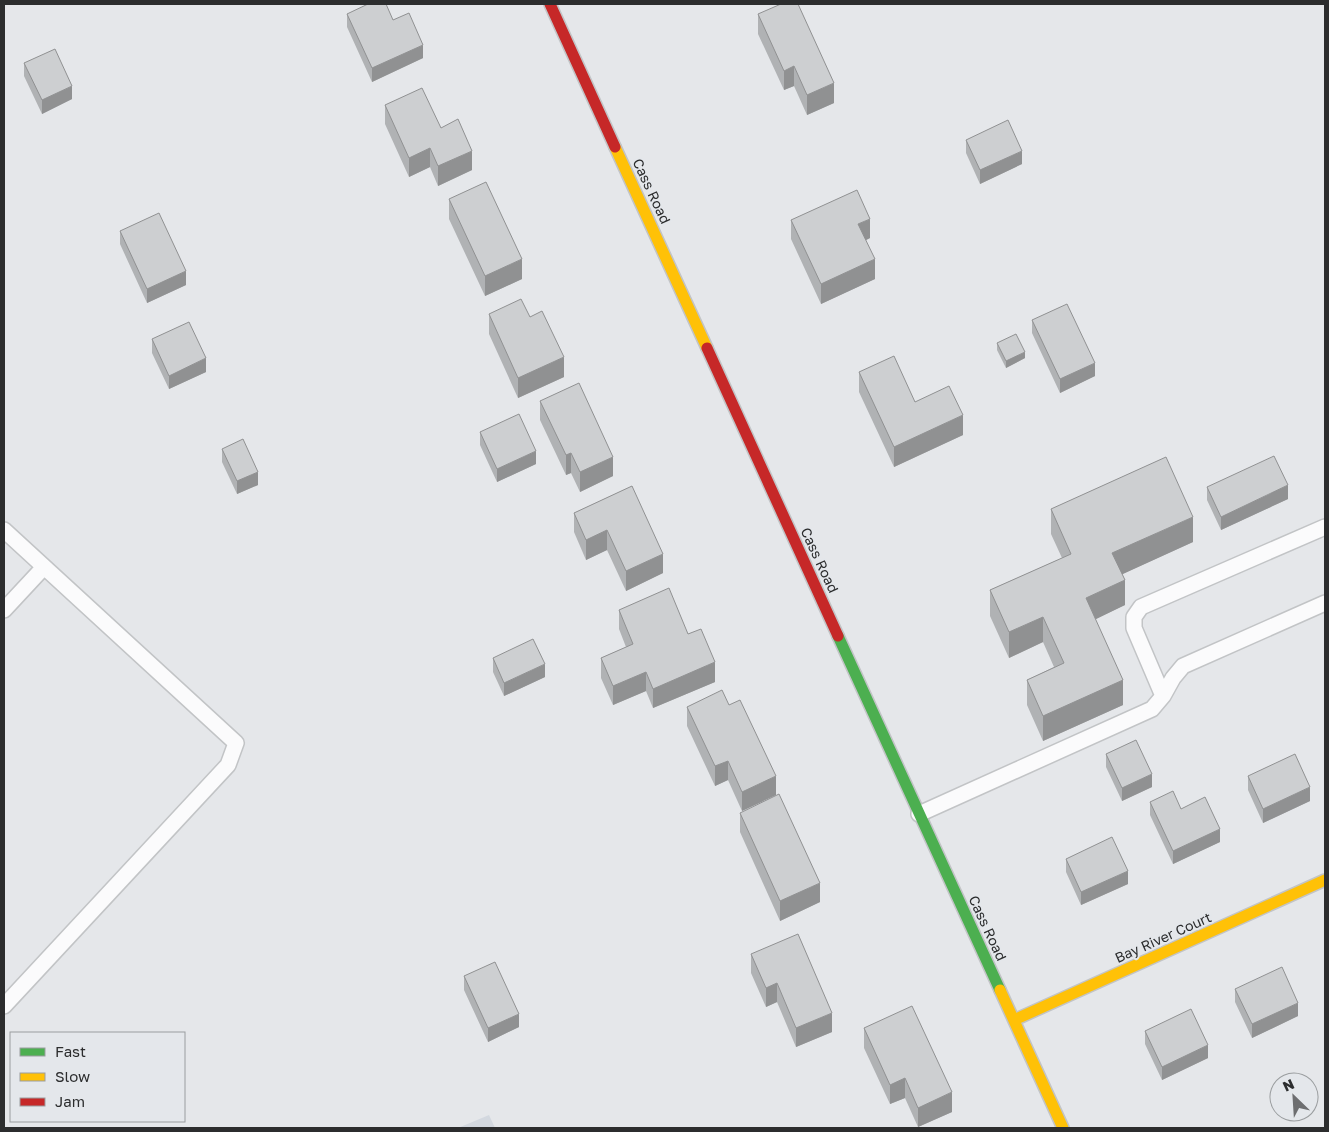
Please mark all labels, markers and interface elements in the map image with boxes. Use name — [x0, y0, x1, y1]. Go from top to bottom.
street label: Cass Road — [629, 156, 675, 226]
street label: Cass Road — [797, 525, 843, 595]
street label: Cass Road — [965, 893, 1011, 963]
street label: Bay River Court — [1112, 908, 1214, 966]
legend — [10, 1032, 185, 1122]
text: Fast — [55, 1042, 86, 1060]
text: Slow — [55, 1067, 90, 1085]
north arrow — [1269, 1072, 1319, 1122]
text: N — [1280, 1075, 1297, 1095]
text: Jam — [55, 1092, 85, 1110]

